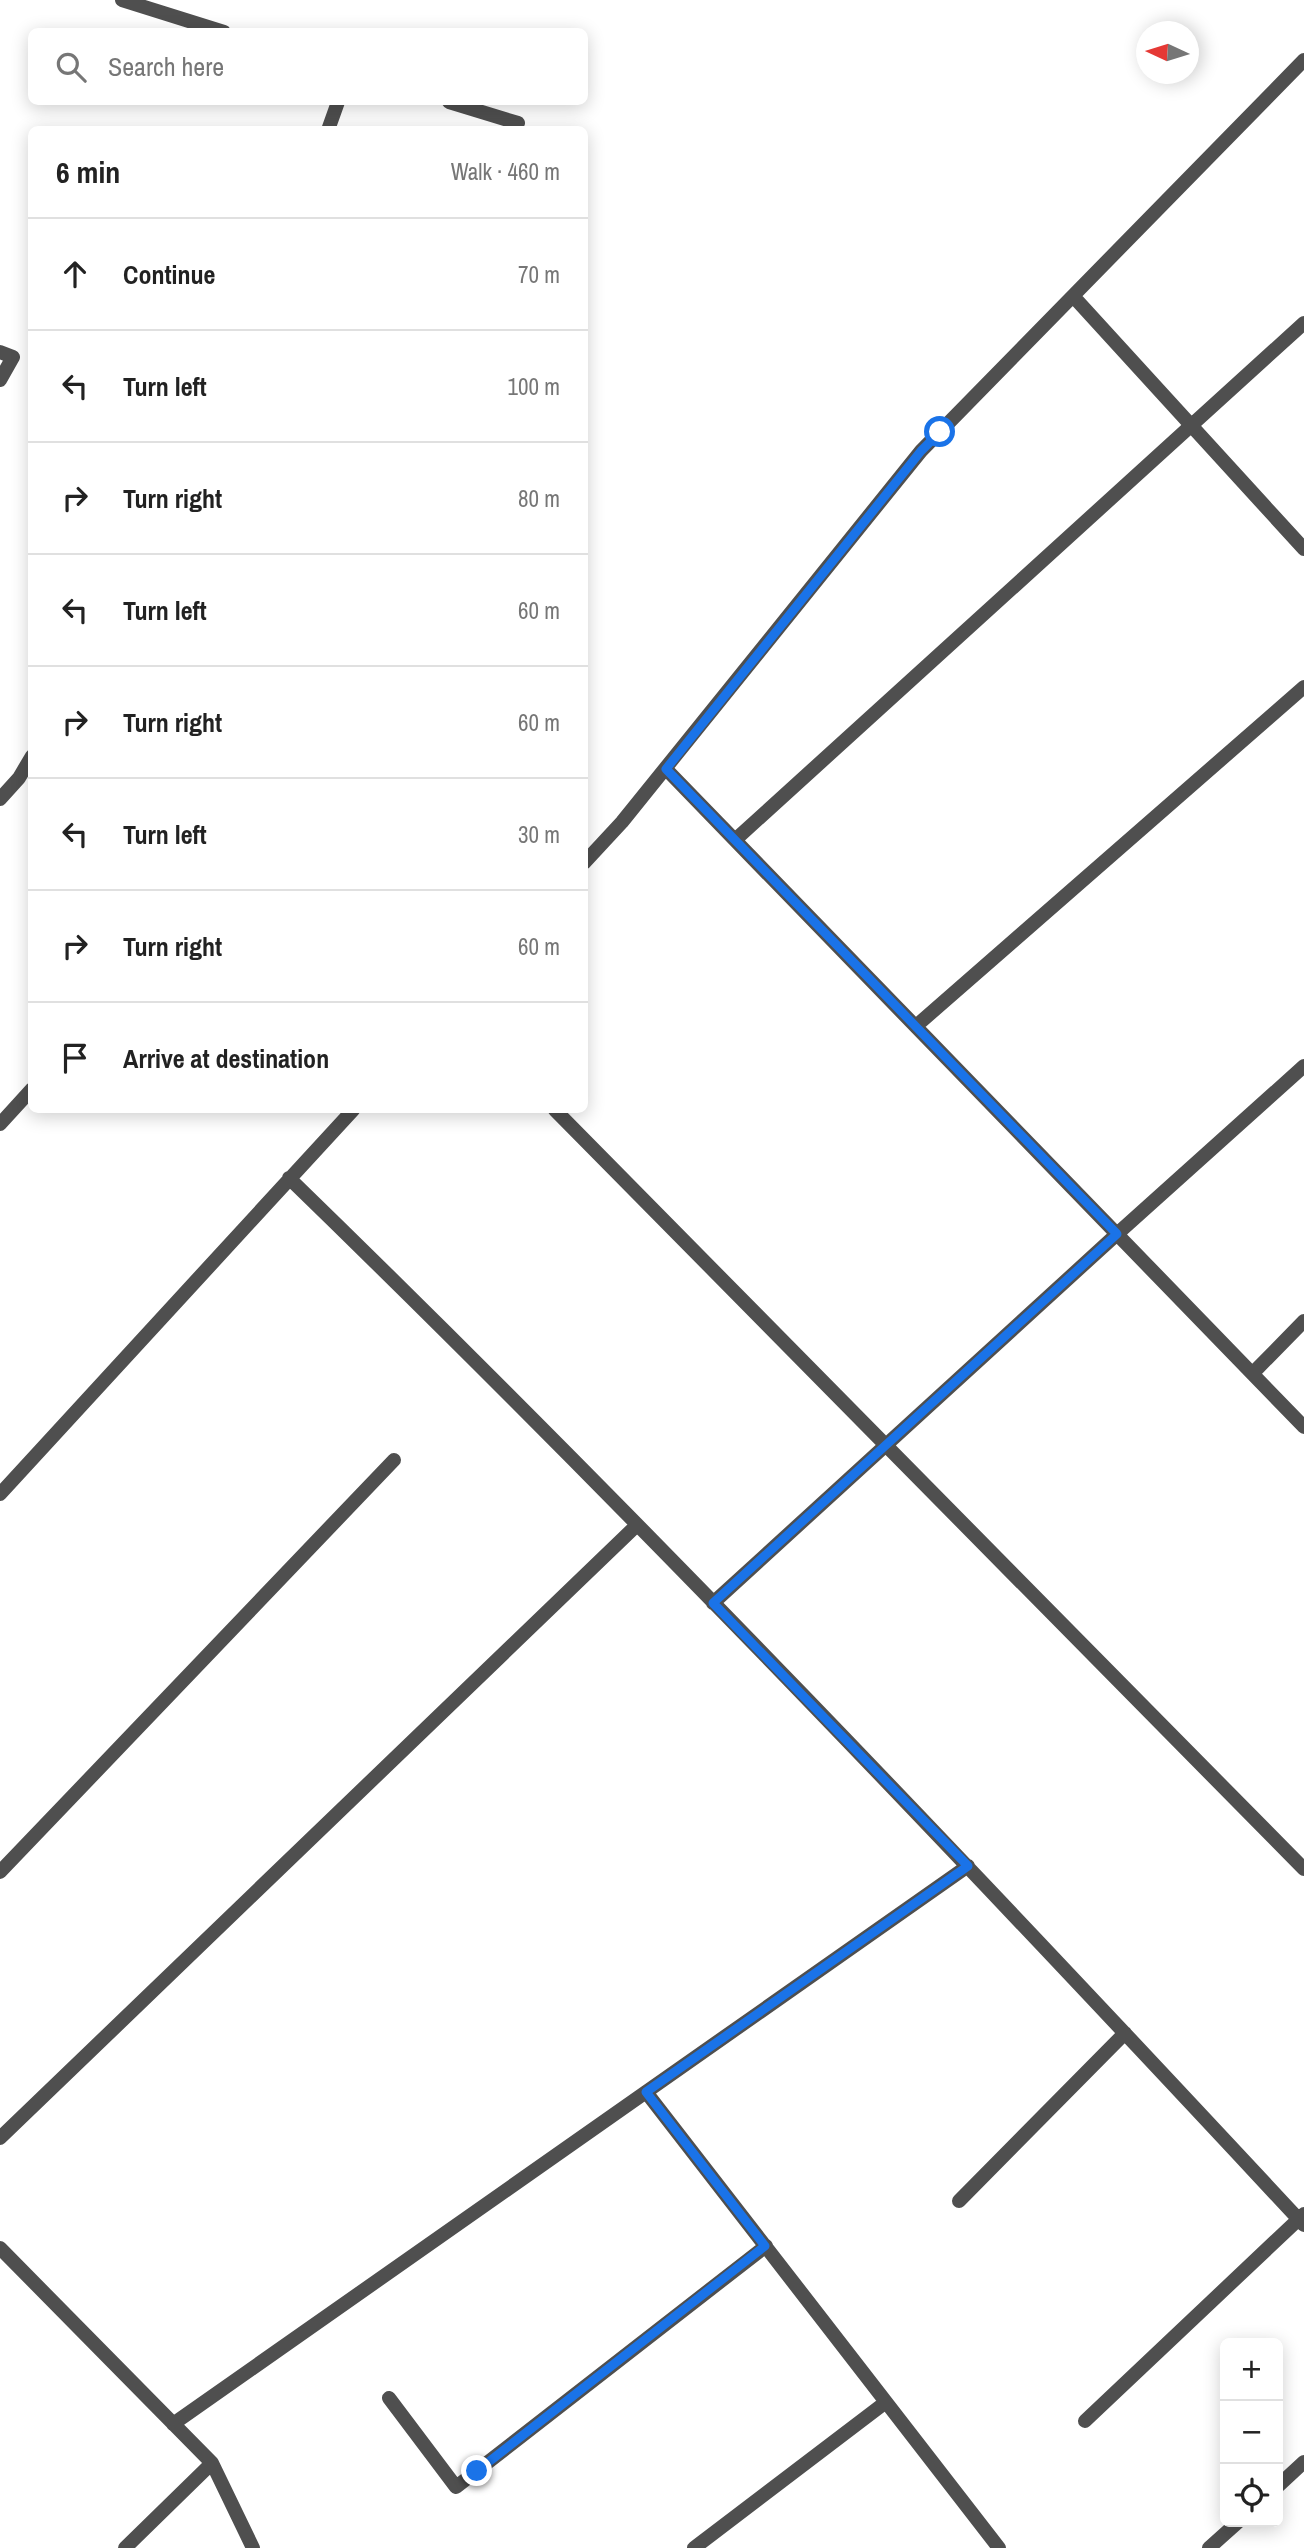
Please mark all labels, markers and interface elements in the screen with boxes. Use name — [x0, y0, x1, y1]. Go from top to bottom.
north arrow — [1136, 21, 1199, 84]
search box — [28, 28, 588, 105]
icon: search — [52, 48, 90, 86]
text: Search here — [108, 49, 224, 84]
text: 6 min — [56, 152, 120, 192]
text: Walk · 460 m — [451, 156, 560, 187]
icon: ahead — [56, 255, 94, 293]
text: Continue — [123, 257, 215, 292]
text: 70 m — [518, 259, 560, 290]
icon: left — [56, 367, 94, 405]
text: Turn left — [123, 369, 207, 404]
text: 100 m — [508, 371, 560, 402]
route start — [924, 416, 955, 447]
icon: right — [56, 479, 94, 517]
text: Turn right — [123, 481, 222, 516]
text: 80 m — [518, 483, 560, 514]
icon: left — [56, 591, 94, 629]
text: Turn left — [123, 593, 207, 628]
text: 60 m — [518, 595, 560, 626]
icon: right — [56, 703, 94, 741]
text: Turn right — [123, 705, 222, 740]
text: 60 m — [518, 707, 560, 738]
icon: left — [56, 815, 94, 853]
text: Turn left — [123, 817, 207, 852]
text: 30 m — [518, 819, 560, 850]
icon: right — [56, 927, 94, 965]
text: Turn right — [123, 929, 222, 964]
text: 60 m — [518, 931, 560, 962]
icon: arrive — [56, 1039, 94, 1077]
text: Arrive at destination — [123, 1041, 329, 1076]
map controls — [1220, 2338, 1283, 2527]
button: + — [1220, 2338, 1283, 2401]
button: − — [1220, 2401, 1283, 2464]
route end — [461, 2455, 492, 2486]
button: locate — [1220, 2464, 1283, 2527]

